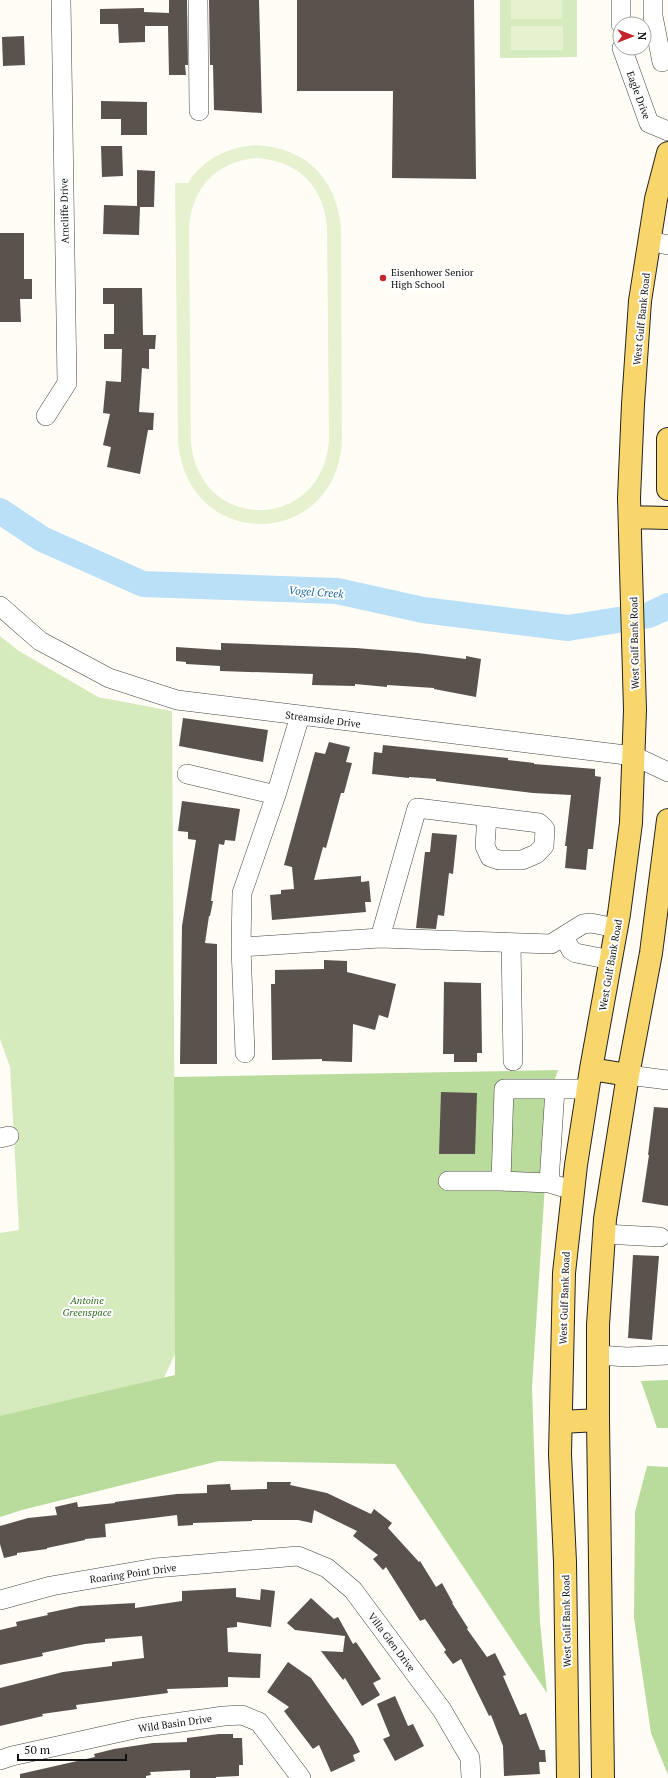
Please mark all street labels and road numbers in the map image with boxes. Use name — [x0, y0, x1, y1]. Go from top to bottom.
street label: Eagle Drive — [624, 69, 653, 121]
street label: Arncliffe Drive — [57, 178, 72, 244]
street label: West Gulf Bank Road — [630, 272, 653, 366]
street label: West Gulf Bank Road — [627, 596, 642, 689]
street label: Streamside Drive — [285, 708, 361, 731]
street label: West Gulf Bank Road — [596, 918, 625, 1012]
street label: West Gulf Bank Road — [556, 1251, 573, 1345]
street label: Roaring Point Drive — [89, 1561, 177, 1586]
street label: West Gulf Bank Road — [559, 1574, 574, 1667]
street label: Villa Glen Drive — [365, 1610, 418, 1674]
street label: Wild Basin Drive — [137, 1712, 213, 1735]

